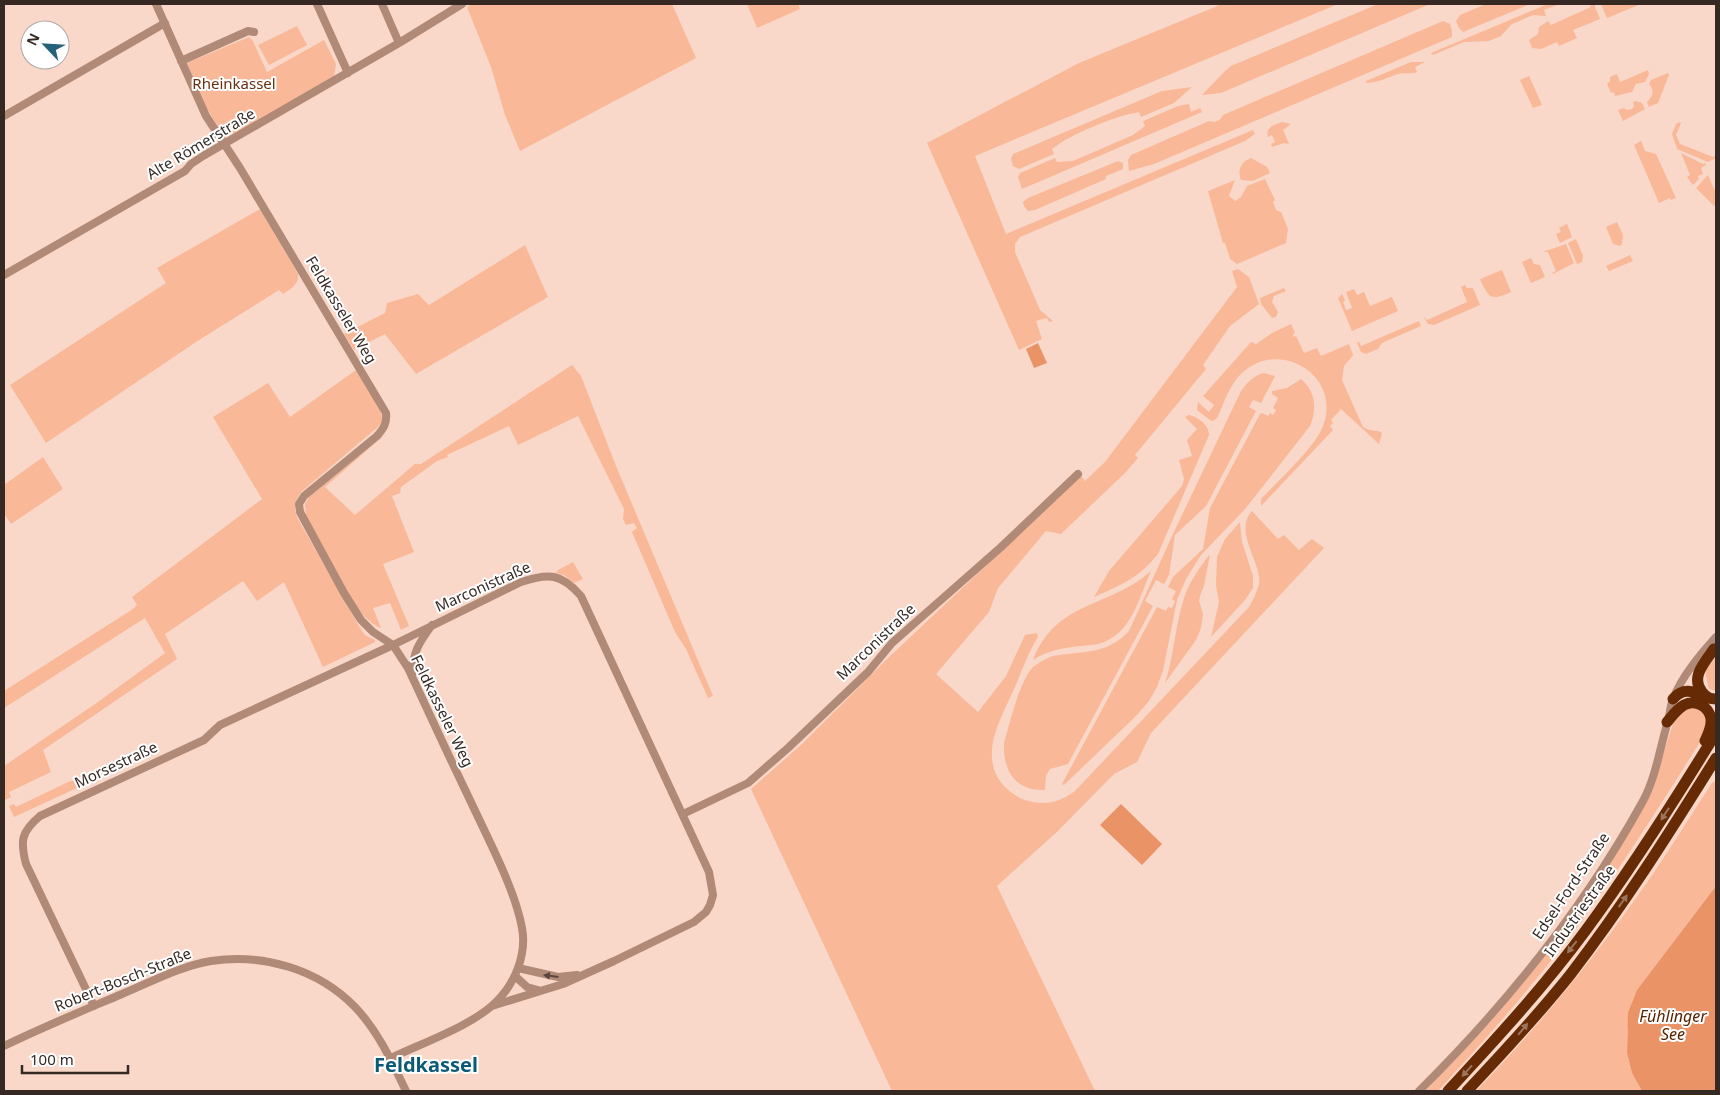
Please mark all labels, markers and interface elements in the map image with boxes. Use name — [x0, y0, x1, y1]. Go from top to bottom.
north arrow — [20, 20, 70, 70]
text: N — [22, 30, 44, 48]
park label: Rheinkassel — [192, 73, 276, 93]
street label: Alte Römerstraße — [143, 103, 258, 183]
street label: Feldkasseler Weg — [302, 252, 382, 367]
street label: Marconistraße — [432, 556, 533, 616]
street label: Marconistraße — [832, 599, 919, 684]
street label: Feldkasseler Weg — [407, 651, 479, 770]
street label: Morsestraße — [71, 736, 160, 792]
one-way arrow — [1661, 807, 1670, 821]
street label: Edsel-Ford-Straße — [1527, 828, 1613, 943]
street label: Industriestraße — [1539, 861, 1619, 960]
one-way arrow — [1618, 894, 1628, 908]
one-way arrow — [1567, 940, 1578, 953]
street label: Robert-Bosch-Straße — [51, 943, 194, 1016]
one-way arrow — [543, 972, 559, 980]
water label: Fühlinger See — [1639, 1005, 1707, 1045]
one-way arrow — [1517, 1024, 1529, 1036]
scale bar — [22, 1042, 129, 1074]
text: 100 m — [30, 1049, 74, 1069]
district label: Feldkassel — [374, 1051, 478, 1078]
one-way arrow — [1461, 1064, 1473, 1076]

